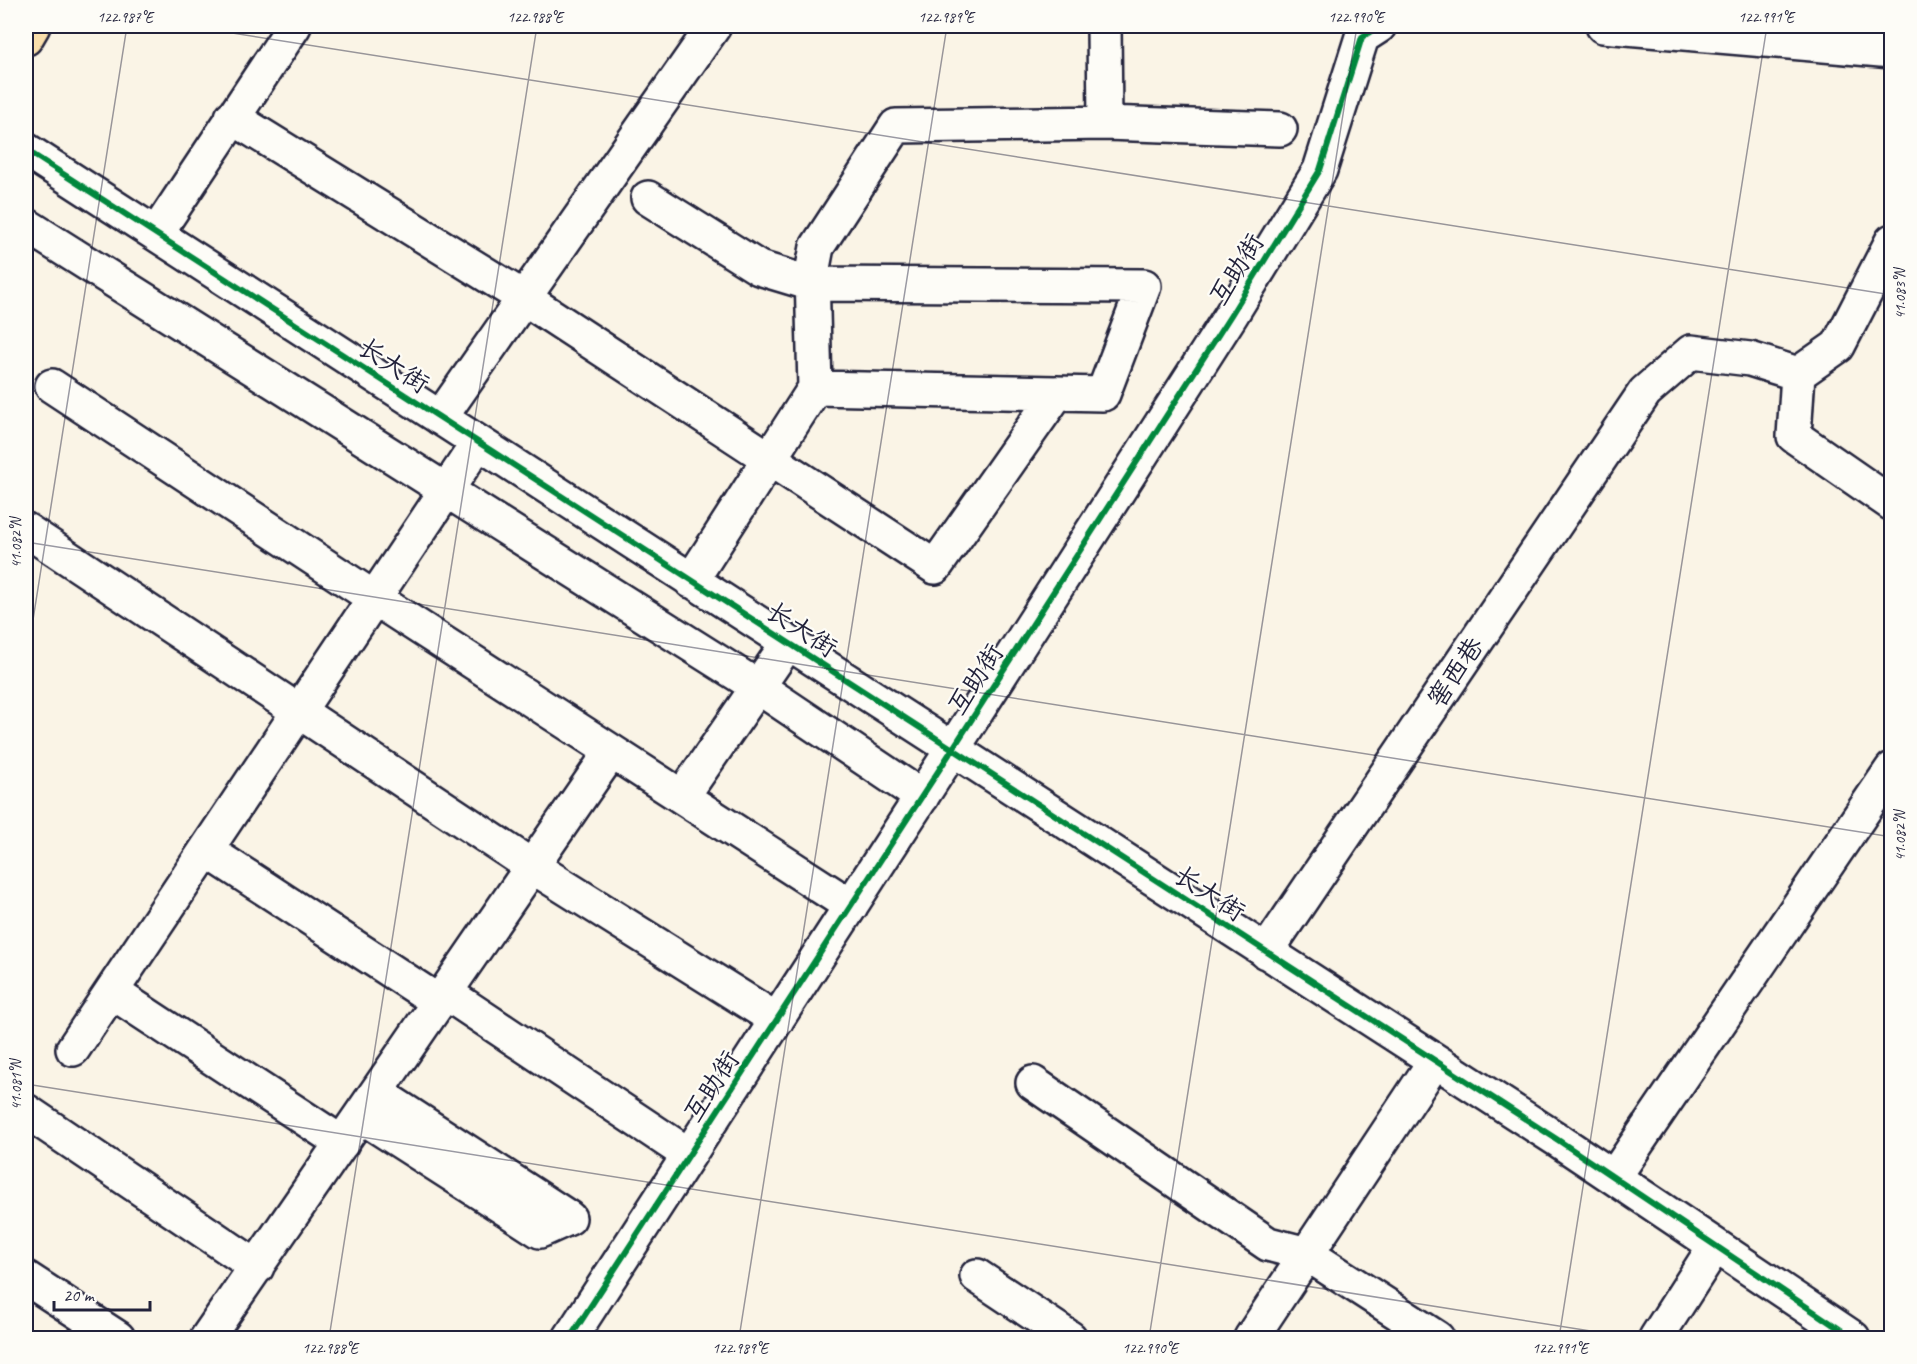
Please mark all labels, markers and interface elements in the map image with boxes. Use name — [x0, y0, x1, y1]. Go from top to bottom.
text: 122.987°E — [97, 8, 155, 27]
text: 122.988°E — [507, 8, 565, 27]
text: 122.989°E — [918, 8, 976, 27]
text: 122.990°E — [1328, 8, 1386, 27]
text: 122.991°E — [1738, 8, 1796, 27]
street label: 互助街 — [1202, 227, 1271, 311]
text: 41.083°N — [1891, 266, 1910, 319]
street label: 长大街 — [352, 330, 435, 401]
text: 41.082°N — [7, 515, 26, 568]
street label: 长大街 — [760, 594, 843, 665]
street label: 窖西巷 — [1420, 631, 1491, 714]
street label: 互助街 — [940, 638, 1011, 721]
text: 41.082°N — [1891, 808, 1910, 861]
street label: 长大街 — [1168, 858, 1251, 929]
street label: 互助街 — [676, 1045, 747, 1128]
text: 41.081°N — [7, 1057, 26, 1110]
scale bar — [54, 1274, 150, 1312]
text: 20 m — [63, 1284, 96, 1306]
text: 122.988°E — [302, 1339, 360, 1358]
text: 122.989°E — [712, 1339, 770, 1358]
text: 122.990°E — [1122, 1339, 1180, 1358]
text: 122.991°E — [1532, 1339, 1590, 1358]

